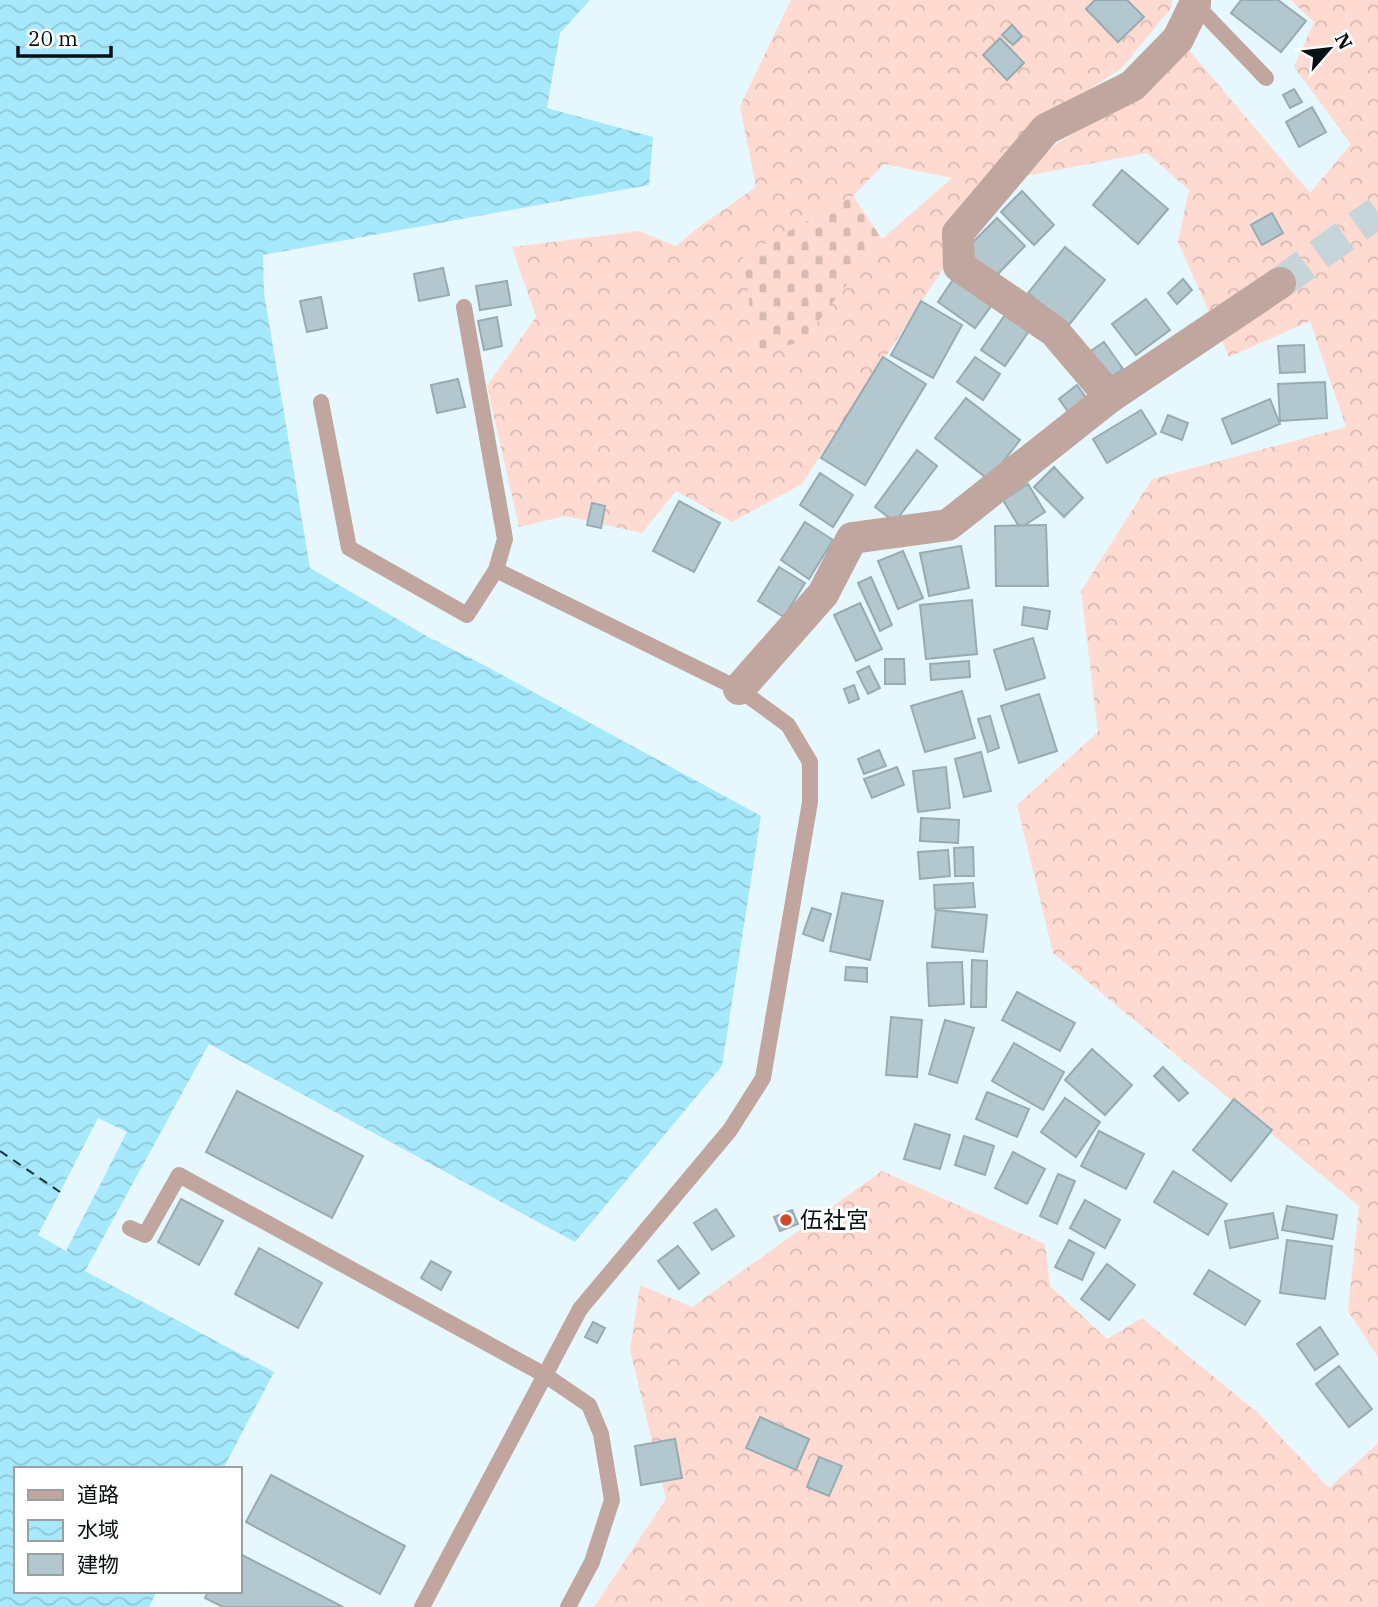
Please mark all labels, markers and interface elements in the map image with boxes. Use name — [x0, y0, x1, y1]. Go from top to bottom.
scale bar — [18, 14, 110, 58]
north arrow — [1294, 14, 1364, 84]
text: 20 m — [28, 24, 78, 52]
text: N — [1330, 29, 1358, 53]
place label: 伍社宮 — [800, 1204, 869, 1234]
marker: 伍社宮 — [778, 1212, 794, 1228]
legend — [14, 1467, 242, 1593]
text: 道路 — [77, 1480, 119, 1508]
text: 水域 — [77, 1515, 119, 1543]
text: 建物 — [77, 1550, 119, 1578]

